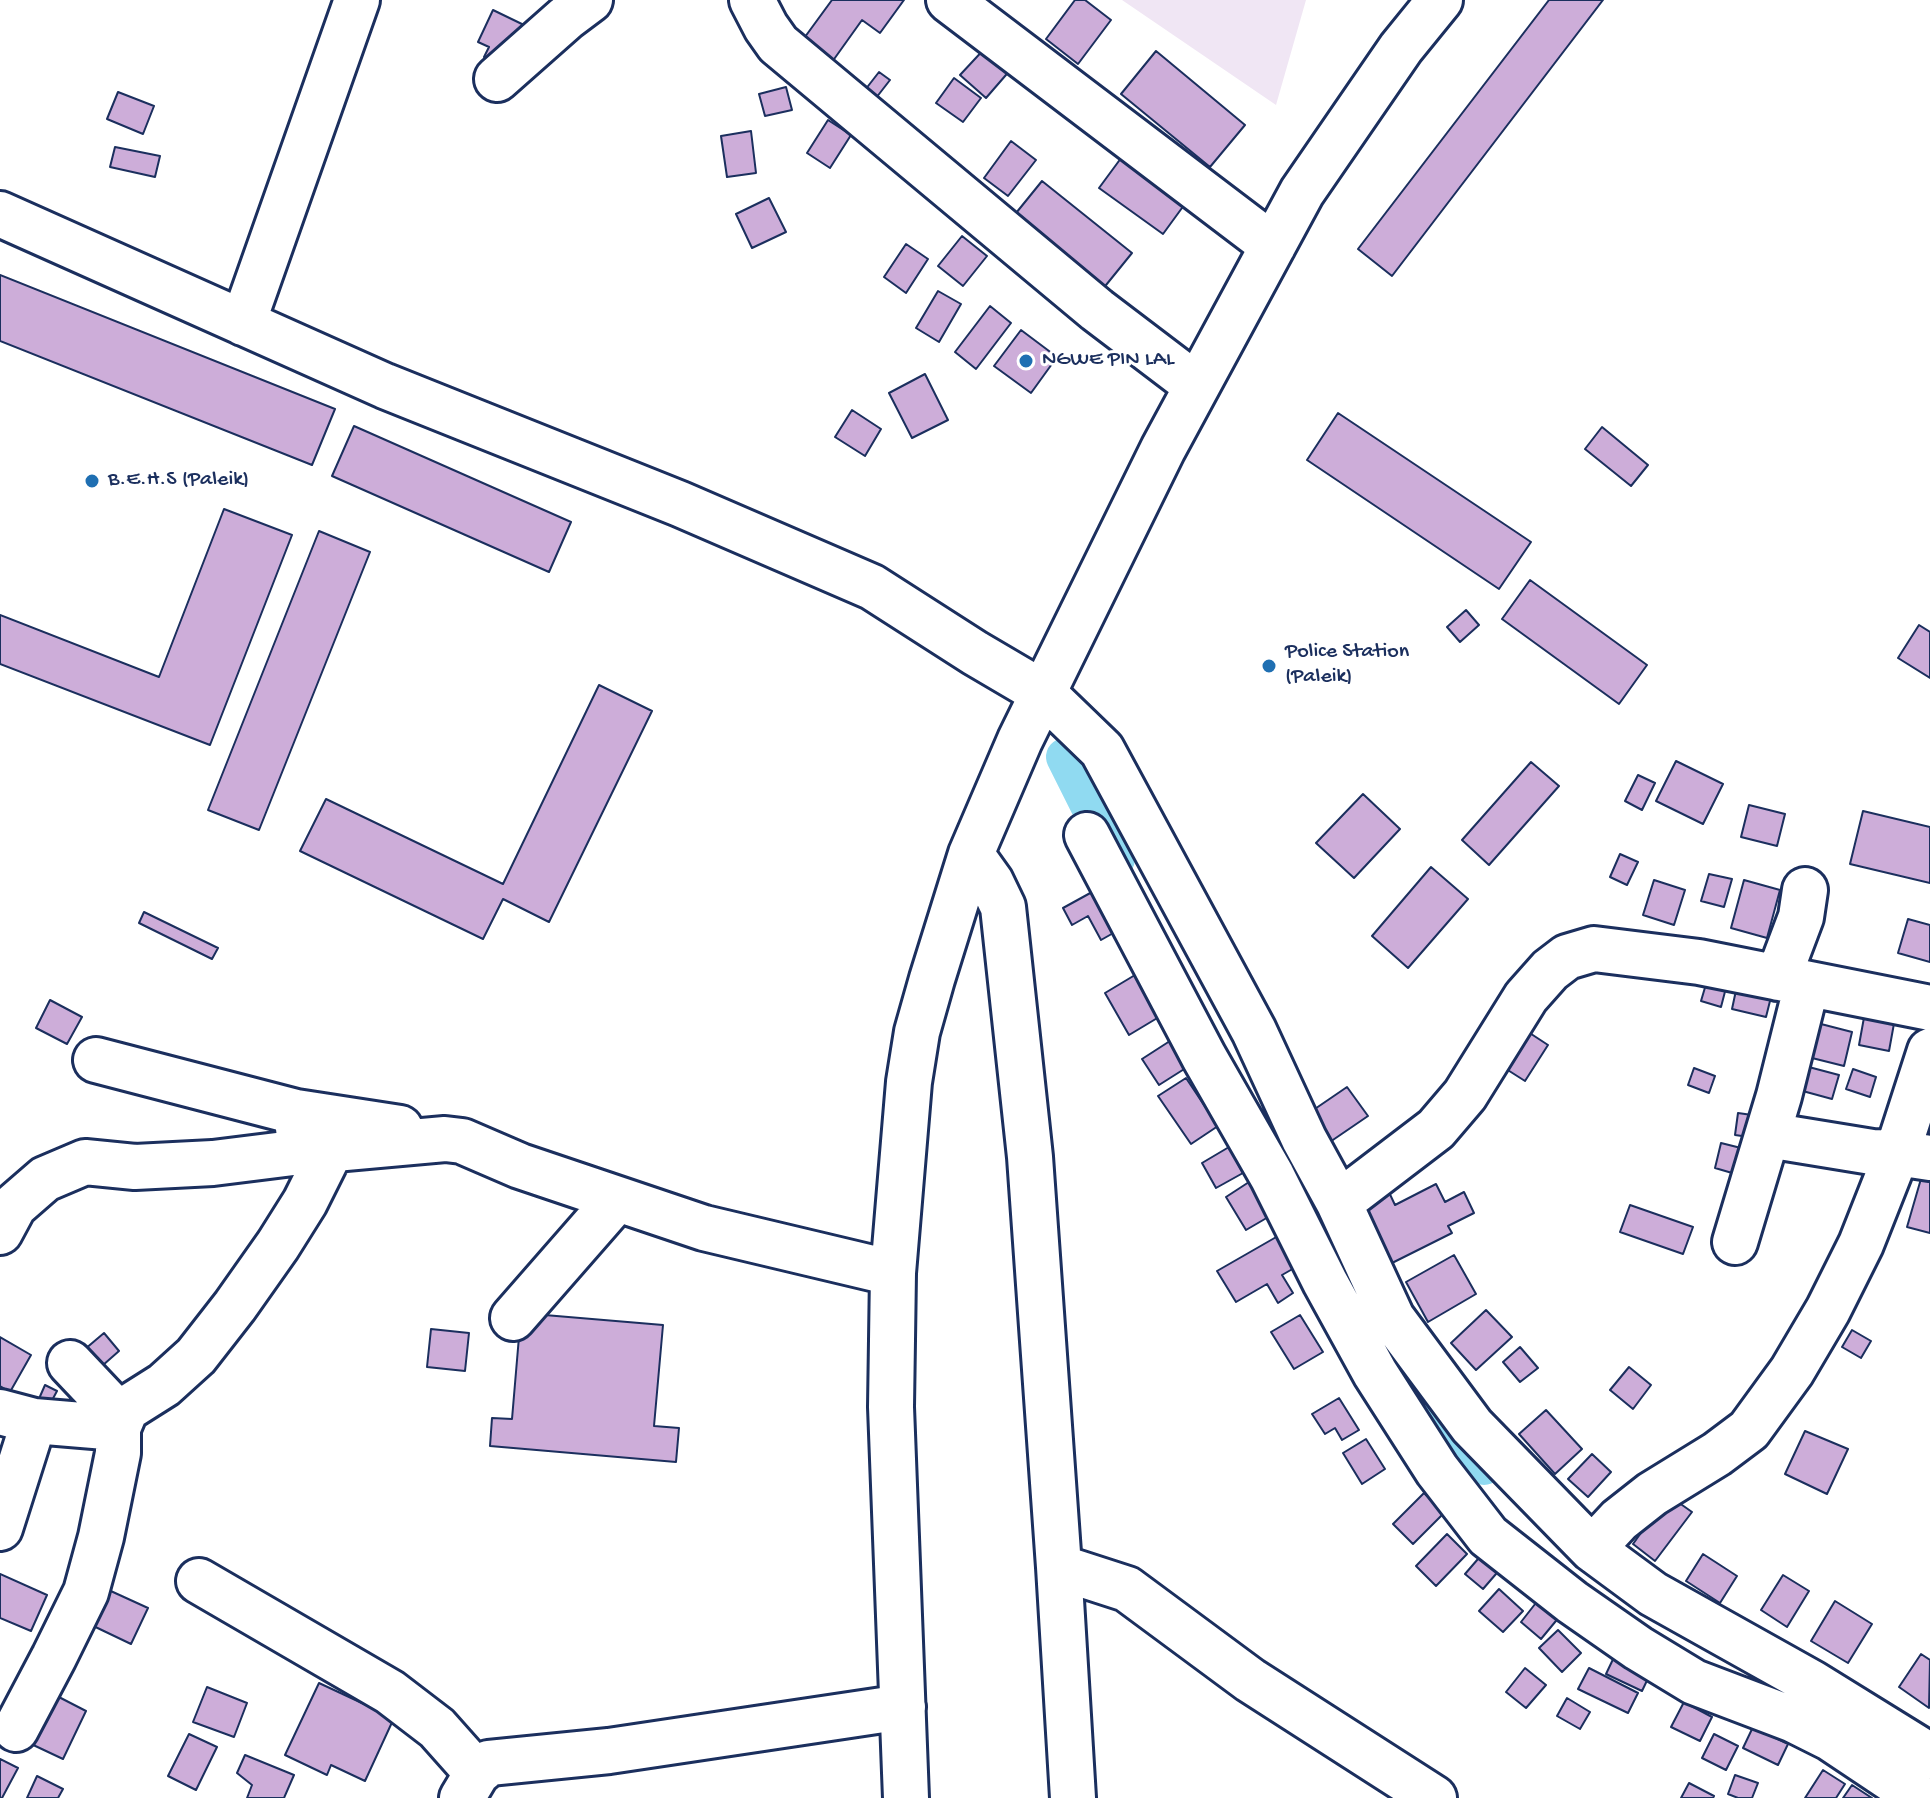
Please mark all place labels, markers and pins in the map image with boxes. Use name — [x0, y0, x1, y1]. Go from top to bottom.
place label: NGWE PIN LAL — [1042, 348, 1174, 374]
marker: NGWE PIN LAL — [1017, 352, 1035, 370]
place label: B.E.H.S (Paleik) — [108, 468, 249, 494]
marker: B.E.H.S (Paleik) — [83, 472, 101, 490]
place label: Police Station (Paleik) — [1285, 640, 1409, 692]
marker: Police Station (Paleik) — [1260, 657, 1278, 675]

